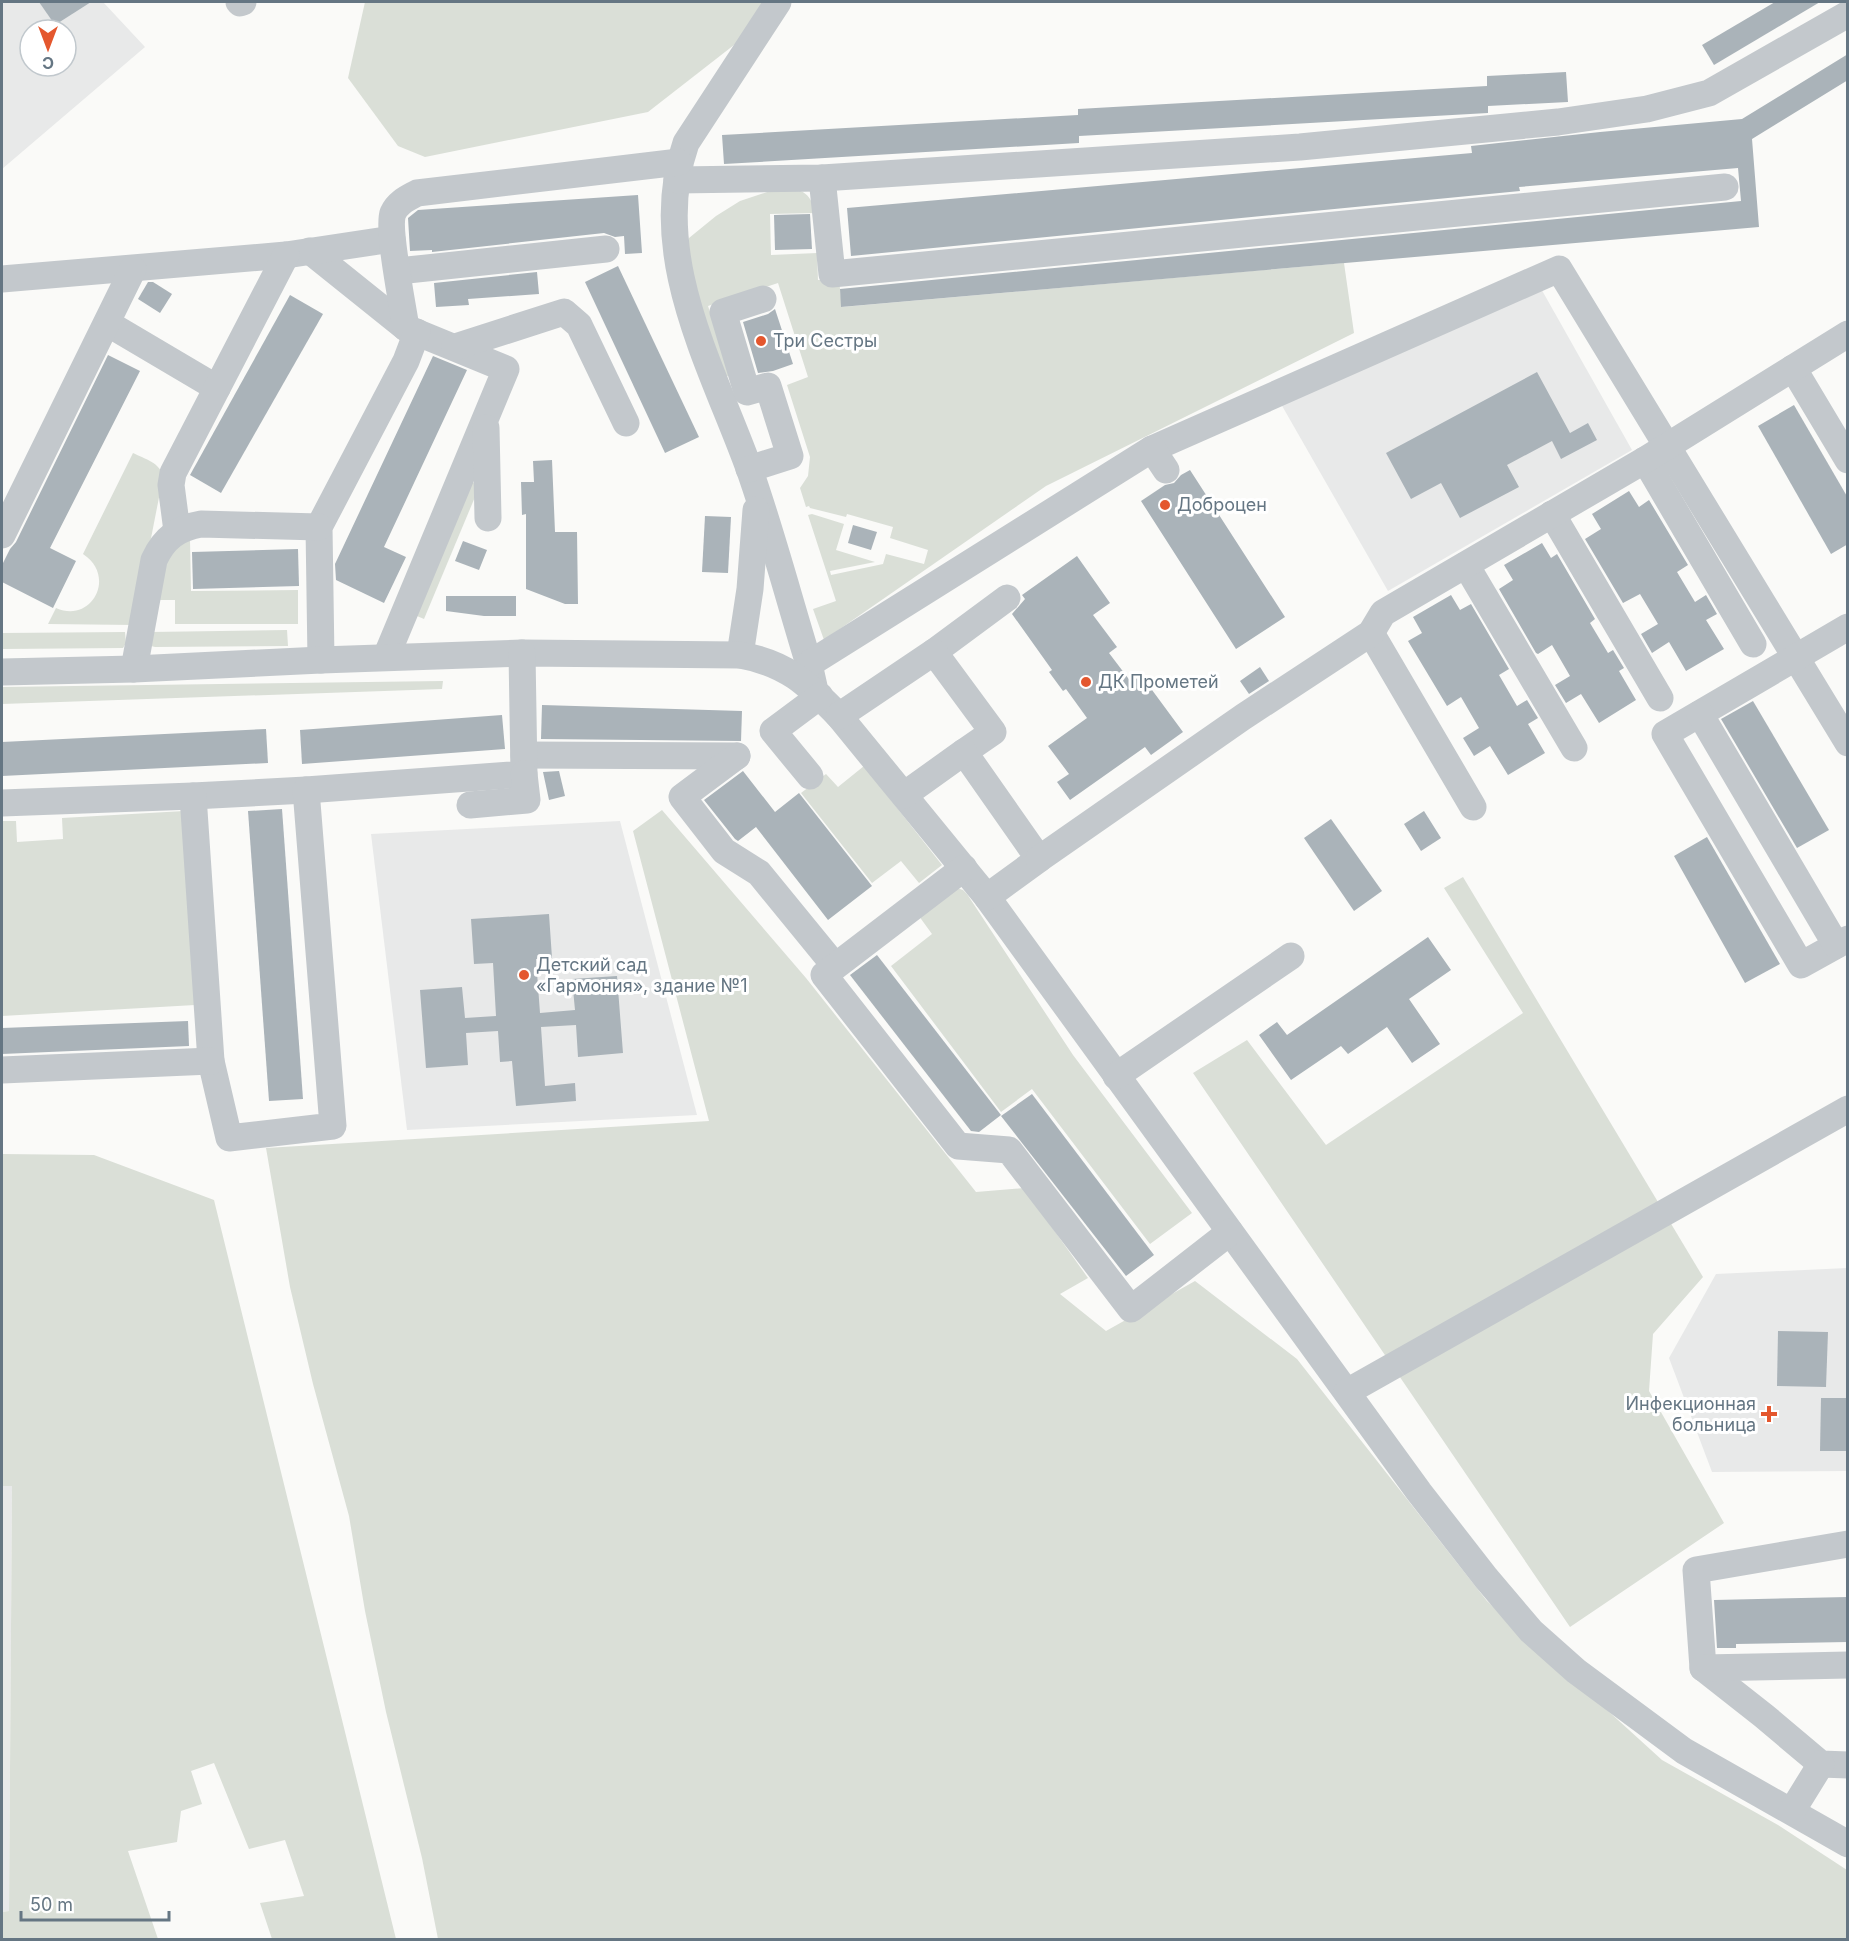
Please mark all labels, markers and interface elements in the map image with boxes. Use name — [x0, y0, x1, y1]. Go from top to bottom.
north arrow — [18, 18, 78, 78]
text: С — [42, 53, 54, 73]
place label: Три Сестры — [773, 330, 877, 351]
marker: Три Сестры — [754, 334, 768, 348]
place label: Доброцен — [1177, 494, 1267, 515]
marker: Доброцен — [1158, 498, 1172, 512]
place label: ДК Прометей — [1098, 671, 1219, 692]
marker: ДК Прометей — [1079, 675, 1093, 689]
place label: Детский сад «Гармония», здание №1 — [536, 954, 748, 996]
marker: Детский сад «Гармония», здание №1 — [517, 968, 531, 982]
place label: Инфекционная больница — [1626, 1393, 1756, 1435]
marker: Инфекционная больница — [1760, 1405, 1778, 1423]
scale bar — [21, 1884, 170, 1922]
text: 50 m — [30, 1894, 73, 1915]

